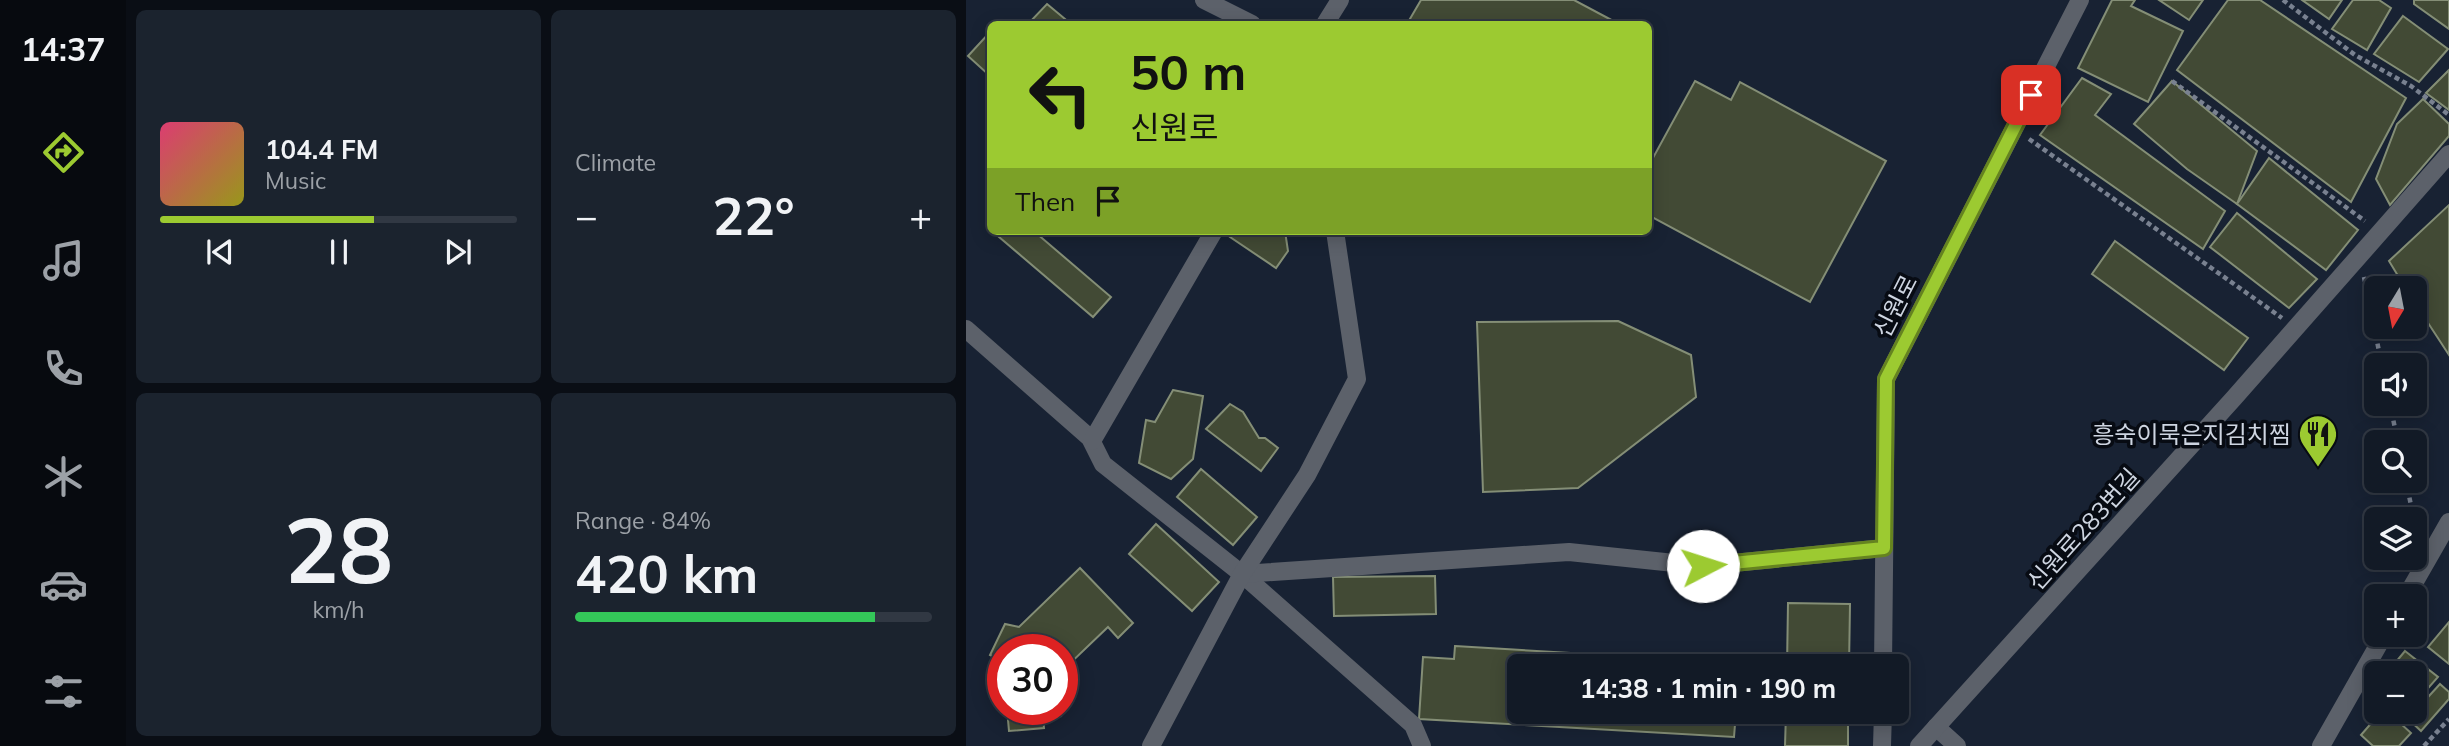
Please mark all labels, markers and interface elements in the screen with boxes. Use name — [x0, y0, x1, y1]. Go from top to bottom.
text: 14:37 — [21, 29, 105, 69]
text: 50 m — [1130, 41, 1246, 102]
icon: left — [1015, 49, 1106, 140]
pin — [2001, 65, 2061, 125]
icon: arrive — [2012, 76, 2050, 114]
text: 신원로 — [1130, 107, 1218, 147]
icon: directions — [39, 128, 88, 177]
text: 104.4 FM — [265, 133, 378, 166]
text: Climate — [575, 148, 656, 177]
text: Music — [265, 166, 326, 195]
icon: arrive — [1089, 182, 1127, 220]
text: 22° — [712, 183, 795, 248]
text: Then — [1015, 185, 1075, 218]
text: − — [575, 192, 598, 240]
text: + — [909, 192, 932, 240]
icon: previous — [201, 233, 239, 271]
icon: pause — [320, 233, 358, 271]
icon: next — [439, 233, 477, 271]
icon: music — [39, 236, 88, 285]
street label: 신원로 — [1867, 270, 1923, 342]
north arrow — [2364, 276, 2427, 340]
map controls — [2364, 276, 2427, 724]
icon: phone — [39, 344, 88, 393]
button: sound — [2364, 353, 2427, 416]
restaurant icon: 흥숙이묵은지김치찜 — [2297, 413, 2339, 468]
place label: 흥숙이묵은지김치찜 — [2092, 419, 2291, 449]
button: search — [2364, 430, 2427, 493]
icon: climate — [39, 452, 88, 501]
street label: 신원로283번길 — [2020, 462, 2146, 596]
text: 28 — [284, 492, 393, 606]
text: Range · 84% — [575, 506, 711, 535]
button: layers — [2364, 507, 2427, 570]
position arrow — [1666, 529, 1740, 603]
text: 420 km — [575, 541, 758, 606]
icon: car — [39, 560, 88, 609]
button: + — [2364, 584, 2427, 647]
text: km/h — [312, 595, 365, 624]
speed limit sign: 30 — [987, 634, 1078, 725]
button: − — [2364, 661, 2427, 724]
icon: filters — [39, 667, 88, 716]
text: 14:38 · 1 min · 190 m — [1580, 672, 1836, 705]

